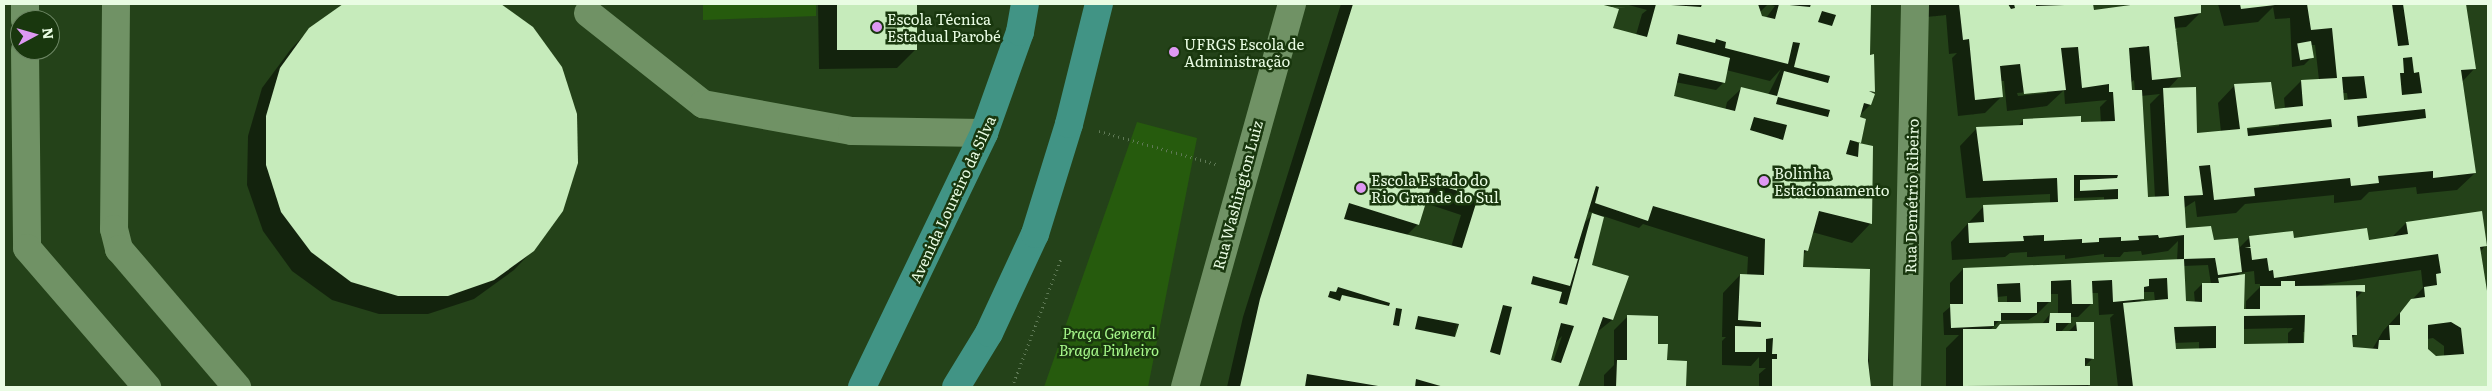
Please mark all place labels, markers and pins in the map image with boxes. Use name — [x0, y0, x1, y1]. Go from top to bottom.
place label: Escola Técnica Estadual Parobé — [887, 9, 1001, 44]
marker: Escola Técnica Estadual Parobé — [871, 21, 883, 33]
place label: UFRGS Escola de Administração — [1184, 34, 1304, 69]
marker: UFRGS Escola de Administração — [1168, 46, 1180, 58]
place label: Bolinha Estacionamento — [1774, 163, 1889, 198]
place label: Escola Estado do Rio Grande do Sul — [1371, 170, 1499, 205]
marker: Bolinha Estacionamento — [1758, 175, 1770, 187]
marker: Escola Estado do Rio Grande do Sul — [1355, 182, 1367, 194]

